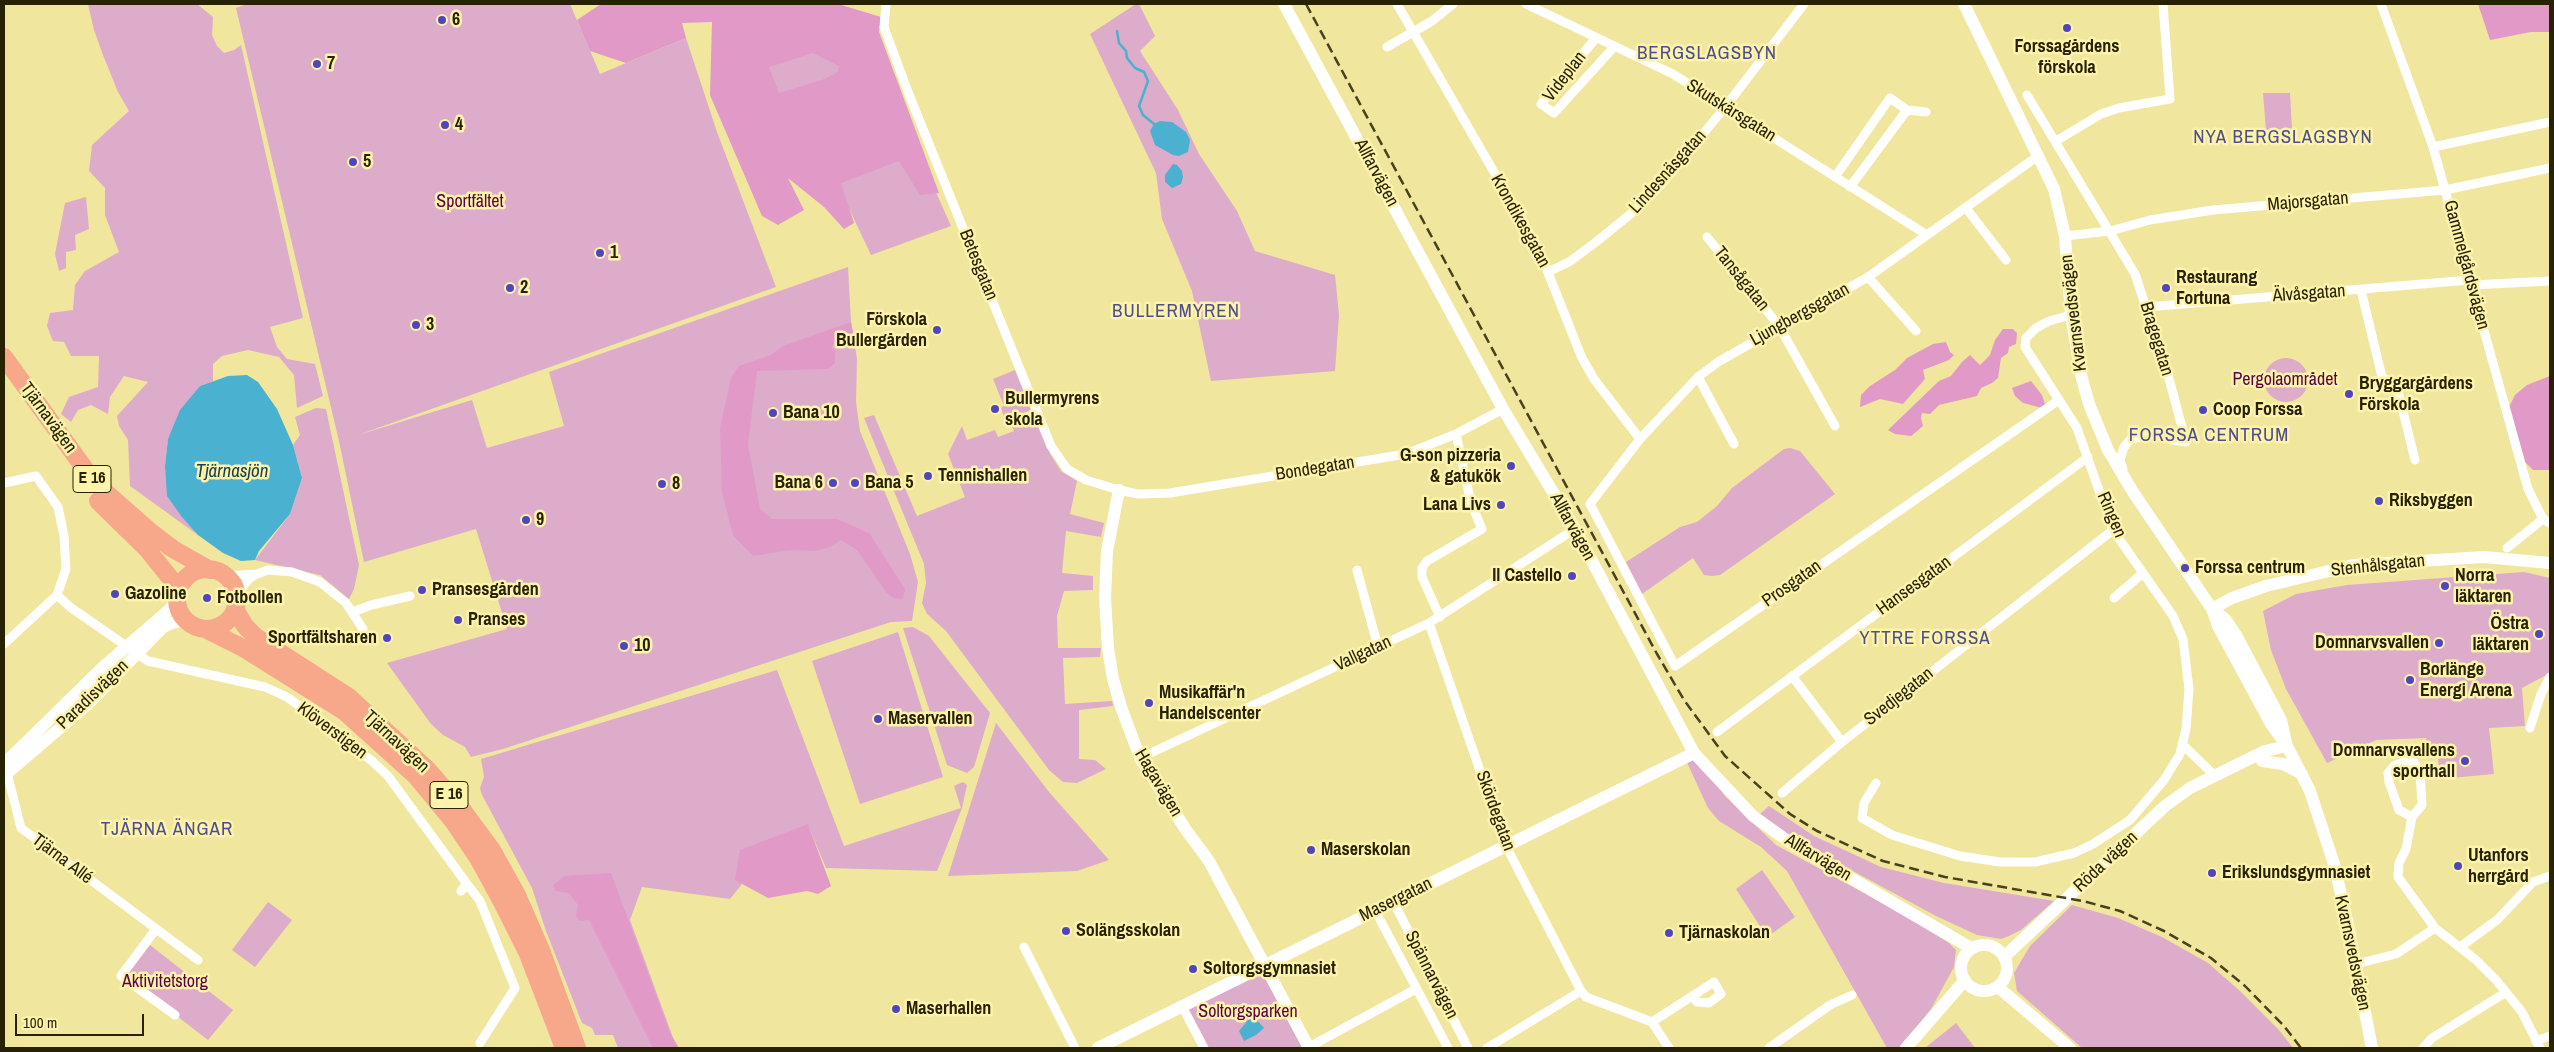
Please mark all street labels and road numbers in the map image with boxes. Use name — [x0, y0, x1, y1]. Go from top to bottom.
street label: Videplan — [1539, 47, 1591, 107]
street label: Skutskärsgatan — [1682, 75, 1780, 147]
street label: Lindesnäsgatan — [1625, 126, 1711, 218]
street label: Allfarvägen — [1349, 135, 1403, 211]
street label: Krondikesgatan — [1485, 171, 1555, 271]
street label: Majorsgatan — [2267, 188, 2349, 216]
street label: Gammelgårdsvägen — [2438, 198, 2494, 332]
street label: Betesgatan — [954, 226, 1002, 304]
street label: Tansågatan — [1709, 242, 1773, 316]
street label: Kvarnsvedsvägen — [2056, 253, 2092, 373]
street label: Ljungbergsgatan — [1747, 279, 1853, 351]
street label: Älvåsgatan — [2272, 281, 2346, 307]
street label: Bragegatan — [2135, 299, 2177, 379]
street label: Tjärnavägen — [15, 378, 81, 458]
street label: Bondegatan — [1274, 452, 1356, 486]
road number: E 16 — [73, 466, 111, 492]
street label: Allfarvägen — [1545, 489, 1599, 565]
street label: Ringen — [2092, 489, 2130, 541]
street label: Stenhålsgatan — [2330, 550, 2426, 582]
street label: Hansesgatan — [1872, 552, 1956, 620]
street label: Prosgatan — [1758, 556, 1826, 612]
street label: Vallgatan — [1331, 631, 1395, 677]
street label: Paradisvägen — [53, 656, 133, 734]
street label: Svedjegatan — [1860, 663, 1938, 731]
street label: Klöverstigen — [293, 698, 371, 764]
street label: Tjärnavägen — [359, 706, 433, 778]
street label: Hagavägen — [1129, 745, 1187, 821]
street label: Skördegatan — [1471, 768, 1519, 854]
road number: E 16 — [430, 782, 468, 808]
street label: Röda vägen — [2070, 827, 2142, 897]
street label: Tjärna Allé — [27, 829, 97, 889]
street label: Allfarvägen — [1781, 830, 1855, 886]
street label: Masergatan — [1356, 873, 1436, 927]
street label: Kvarnsvedsvägen — [2329, 893, 2375, 1013]
street label: Spännarvägen — [1400, 927, 1462, 1023]

